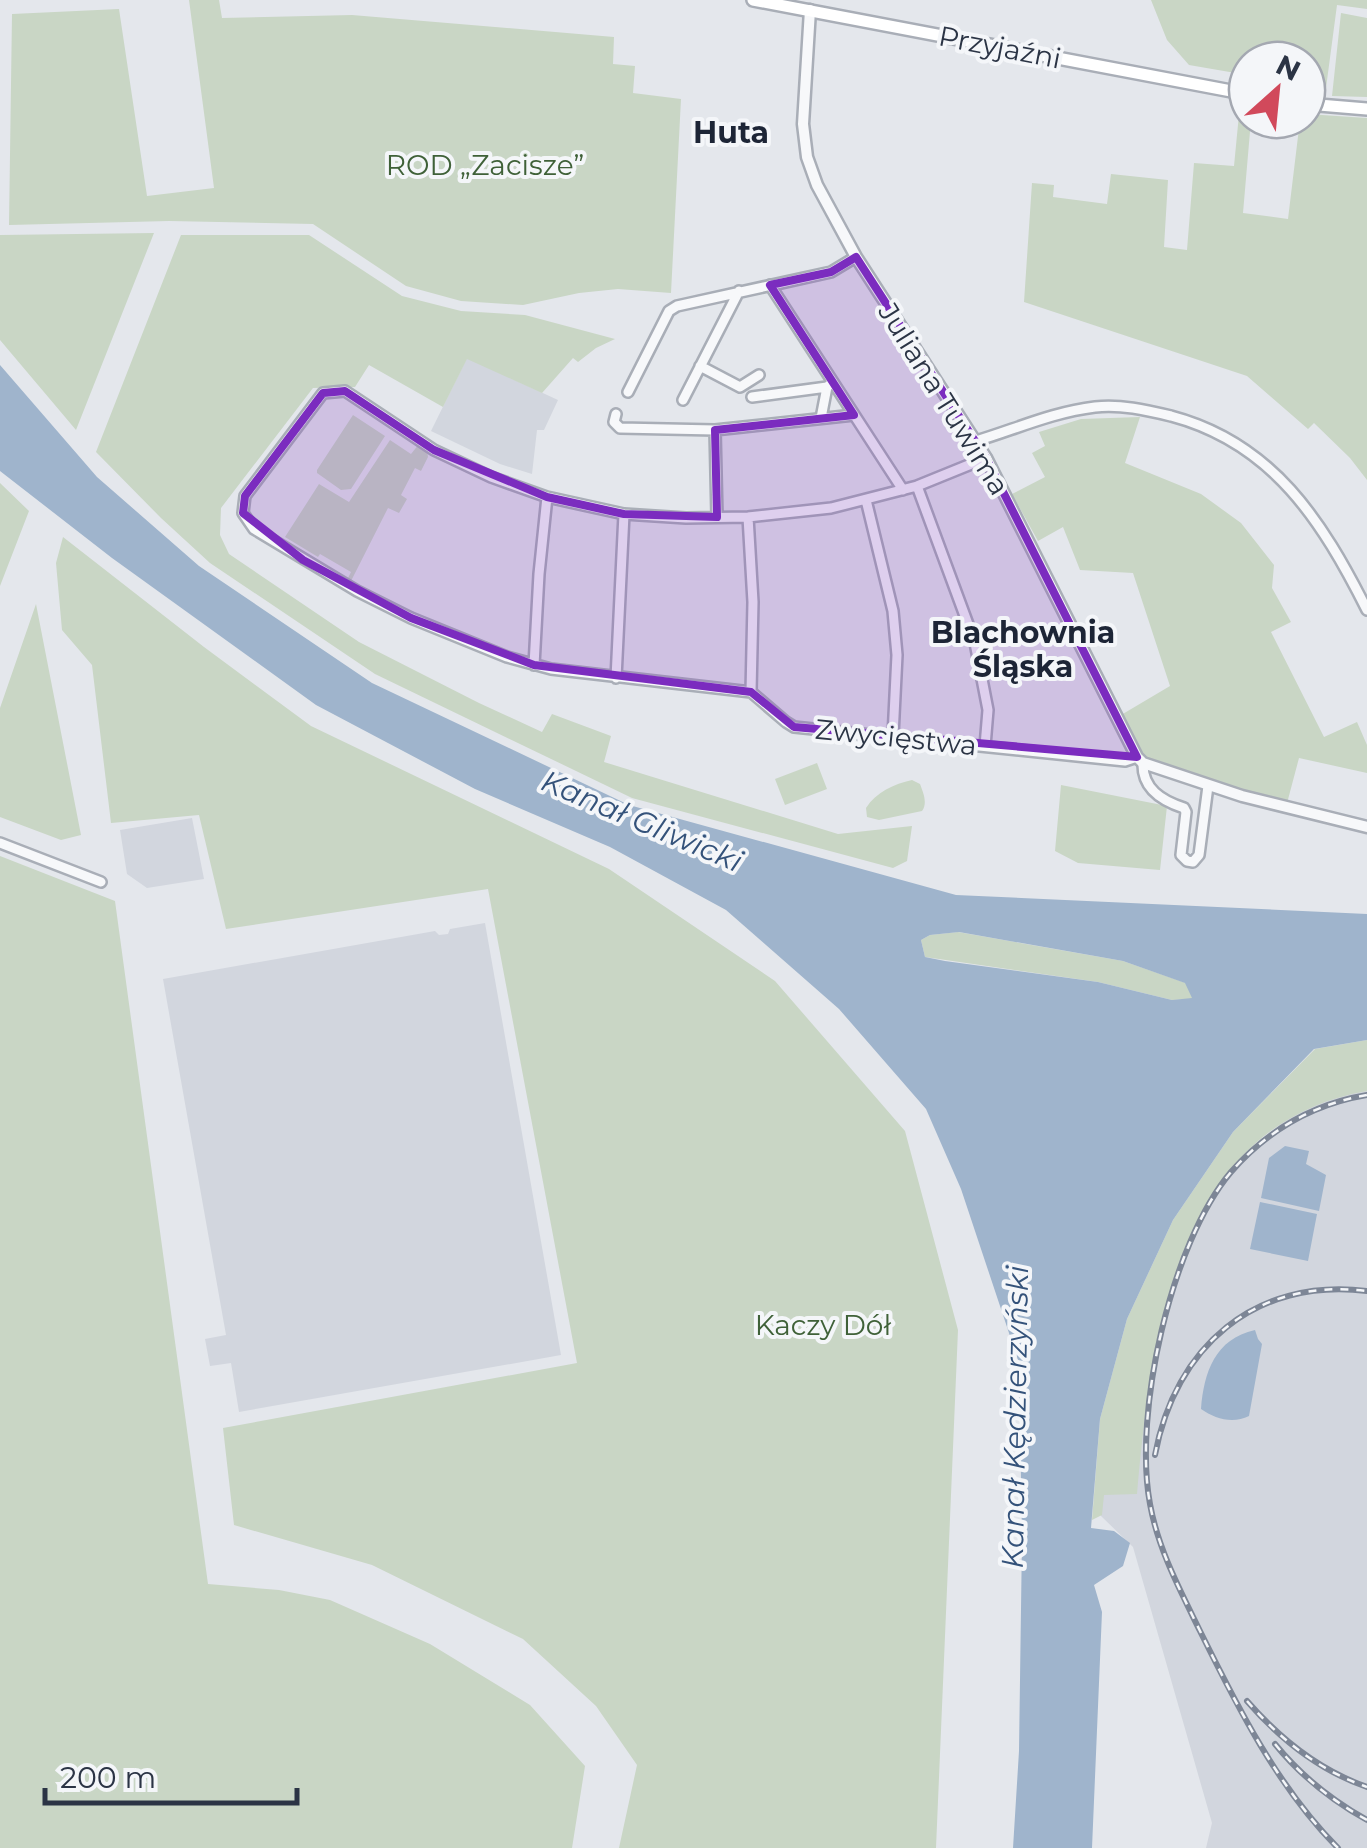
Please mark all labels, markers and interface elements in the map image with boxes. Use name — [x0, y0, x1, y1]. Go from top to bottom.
street label: Przyjaźni — [936, 18, 1064, 76]
north arrow — [1227, 40, 1327, 140]
text: N — [1271, 47, 1306, 88]
district label: Huta — [693, 114, 769, 151]
park label: ROD „Zacisze” — [386, 148, 584, 182]
street label: Juliana Tuwima — [871, 296, 1017, 501]
district label: Blachownia Śląska — [931, 614, 1115, 685]
street label: Zwycięstwa — [813, 712, 979, 762]
water label: Kanał Gliwicki — [536, 762, 749, 880]
water label: Kanał Kędzierzyński — [994, 1264, 1036, 1569]
park label: Kaczy Dół — [755, 1308, 891, 1342]
scale bar — [45, 1743, 298, 1805]
text: 200 m — [60, 1759, 156, 1796]

